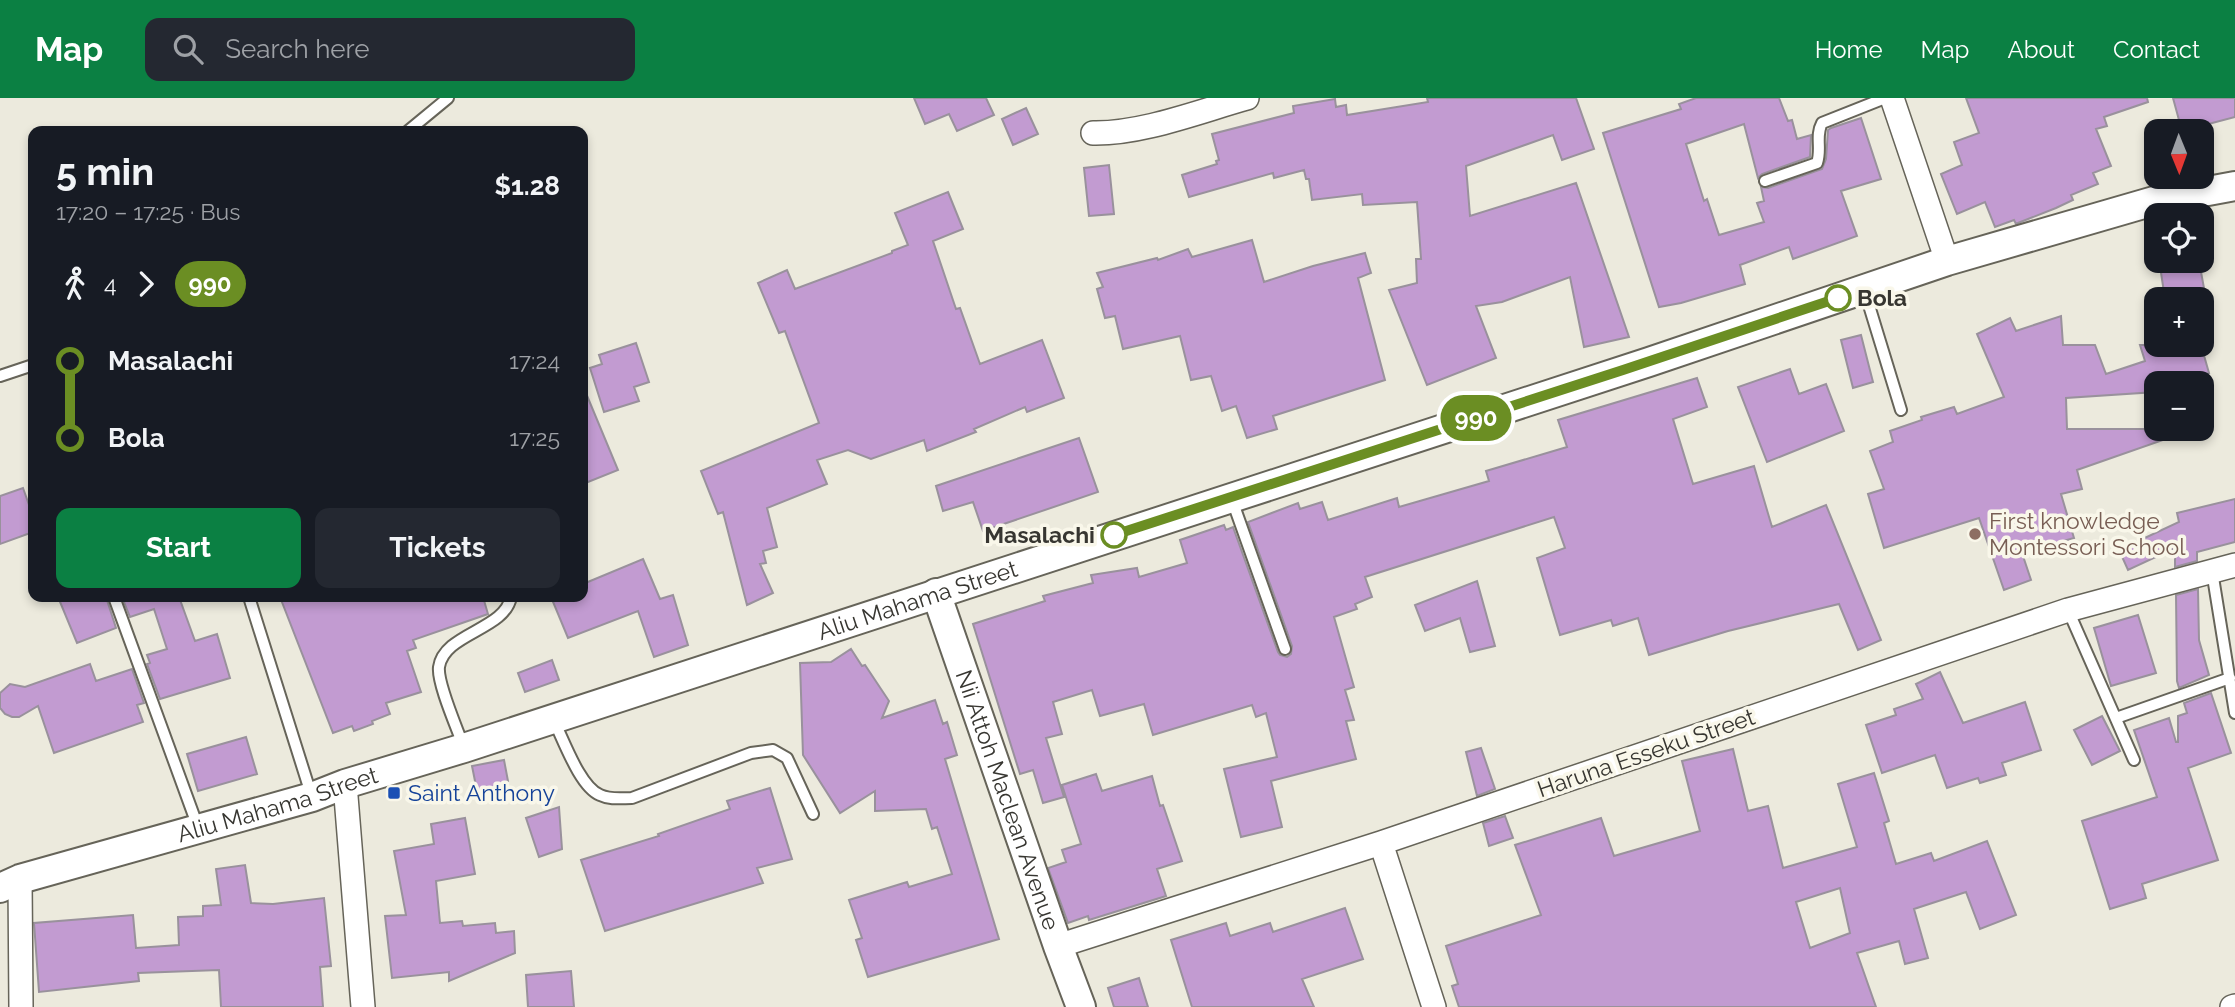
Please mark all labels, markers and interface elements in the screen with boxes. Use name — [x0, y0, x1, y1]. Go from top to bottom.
search box — [145, 18, 635, 81]
text: Map — [35, 30, 103, 69]
icon: search — [169, 30, 207, 68]
text: Search here — [225, 34, 370, 64]
text: Home — [1815, 35, 1883, 64]
text: Map — [1921, 35, 1969, 64]
text: About — [2007, 35, 2075, 64]
text: Contact — [2113, 35, 2200, 64]
north arrow — [2144, 119, 2214, 189]
map controls — [2144, 119, 2214, 441]
text: 5 min — [56, 149, 154, 194]
text: $1.28 — [494, 171, 560, 201]
text: 17:20 – 17:25 · Bus — [56, 198, 240, 225]
button: locate — [2144, 203, 2214, 273]
icon: walk — [56, 265, 94, 303]
icon: forward — [127, 265, 165, 303]
text: 990 — [189, 269, 232, 298]
text: 4 — [104, 270, 117, 297]
place label: Bola — [1857, 284, 1907, 311]
marker: Bola — [1825, 285, 1851, 311]
button: + — [2144, 287, 2214, 357]
text: Masalachi — [108, 346, 233, 376]
text: 17:24 — [509, 347, 560, 374]
button: − — [2144, 371, 2214, 441]
line badge: 990 — [1436, 395, 1516, 441]
text: 990 — [1454, 403, 1498, 432]
text: Bola — [108, 423, 165, 453]
text: 17:25 — [509, 424, 560, 451]
place label: First knowledge Montessori School — [1989, 507, 2186, 560]
button: Start — [56, 508, 301, 588]
button: Tickets — [315, 508, 560, 588]
place label: Masalachi — [984, 521, 1095, 548]
marker: Masalachi — [1101, 522, 1127, 548]
marker: First knowledge Montessori School — [1967, 526, 1983, 542]
street label: Aliu Mahama Street — [814, 555, 1021, 645]
street label: Nii Attoh Maclean Avenue — [951, 666, 1065, 933]
street label: Haruna Esseku Street — [1534, 703, 1758, 802]
street label: Aliu Mahama Street — [174, 761, 381, 847]
place label: Saint Anthony — [408, 779, 555, 806]
marker: Saint Anthony — [386, 785, 402, 801]

